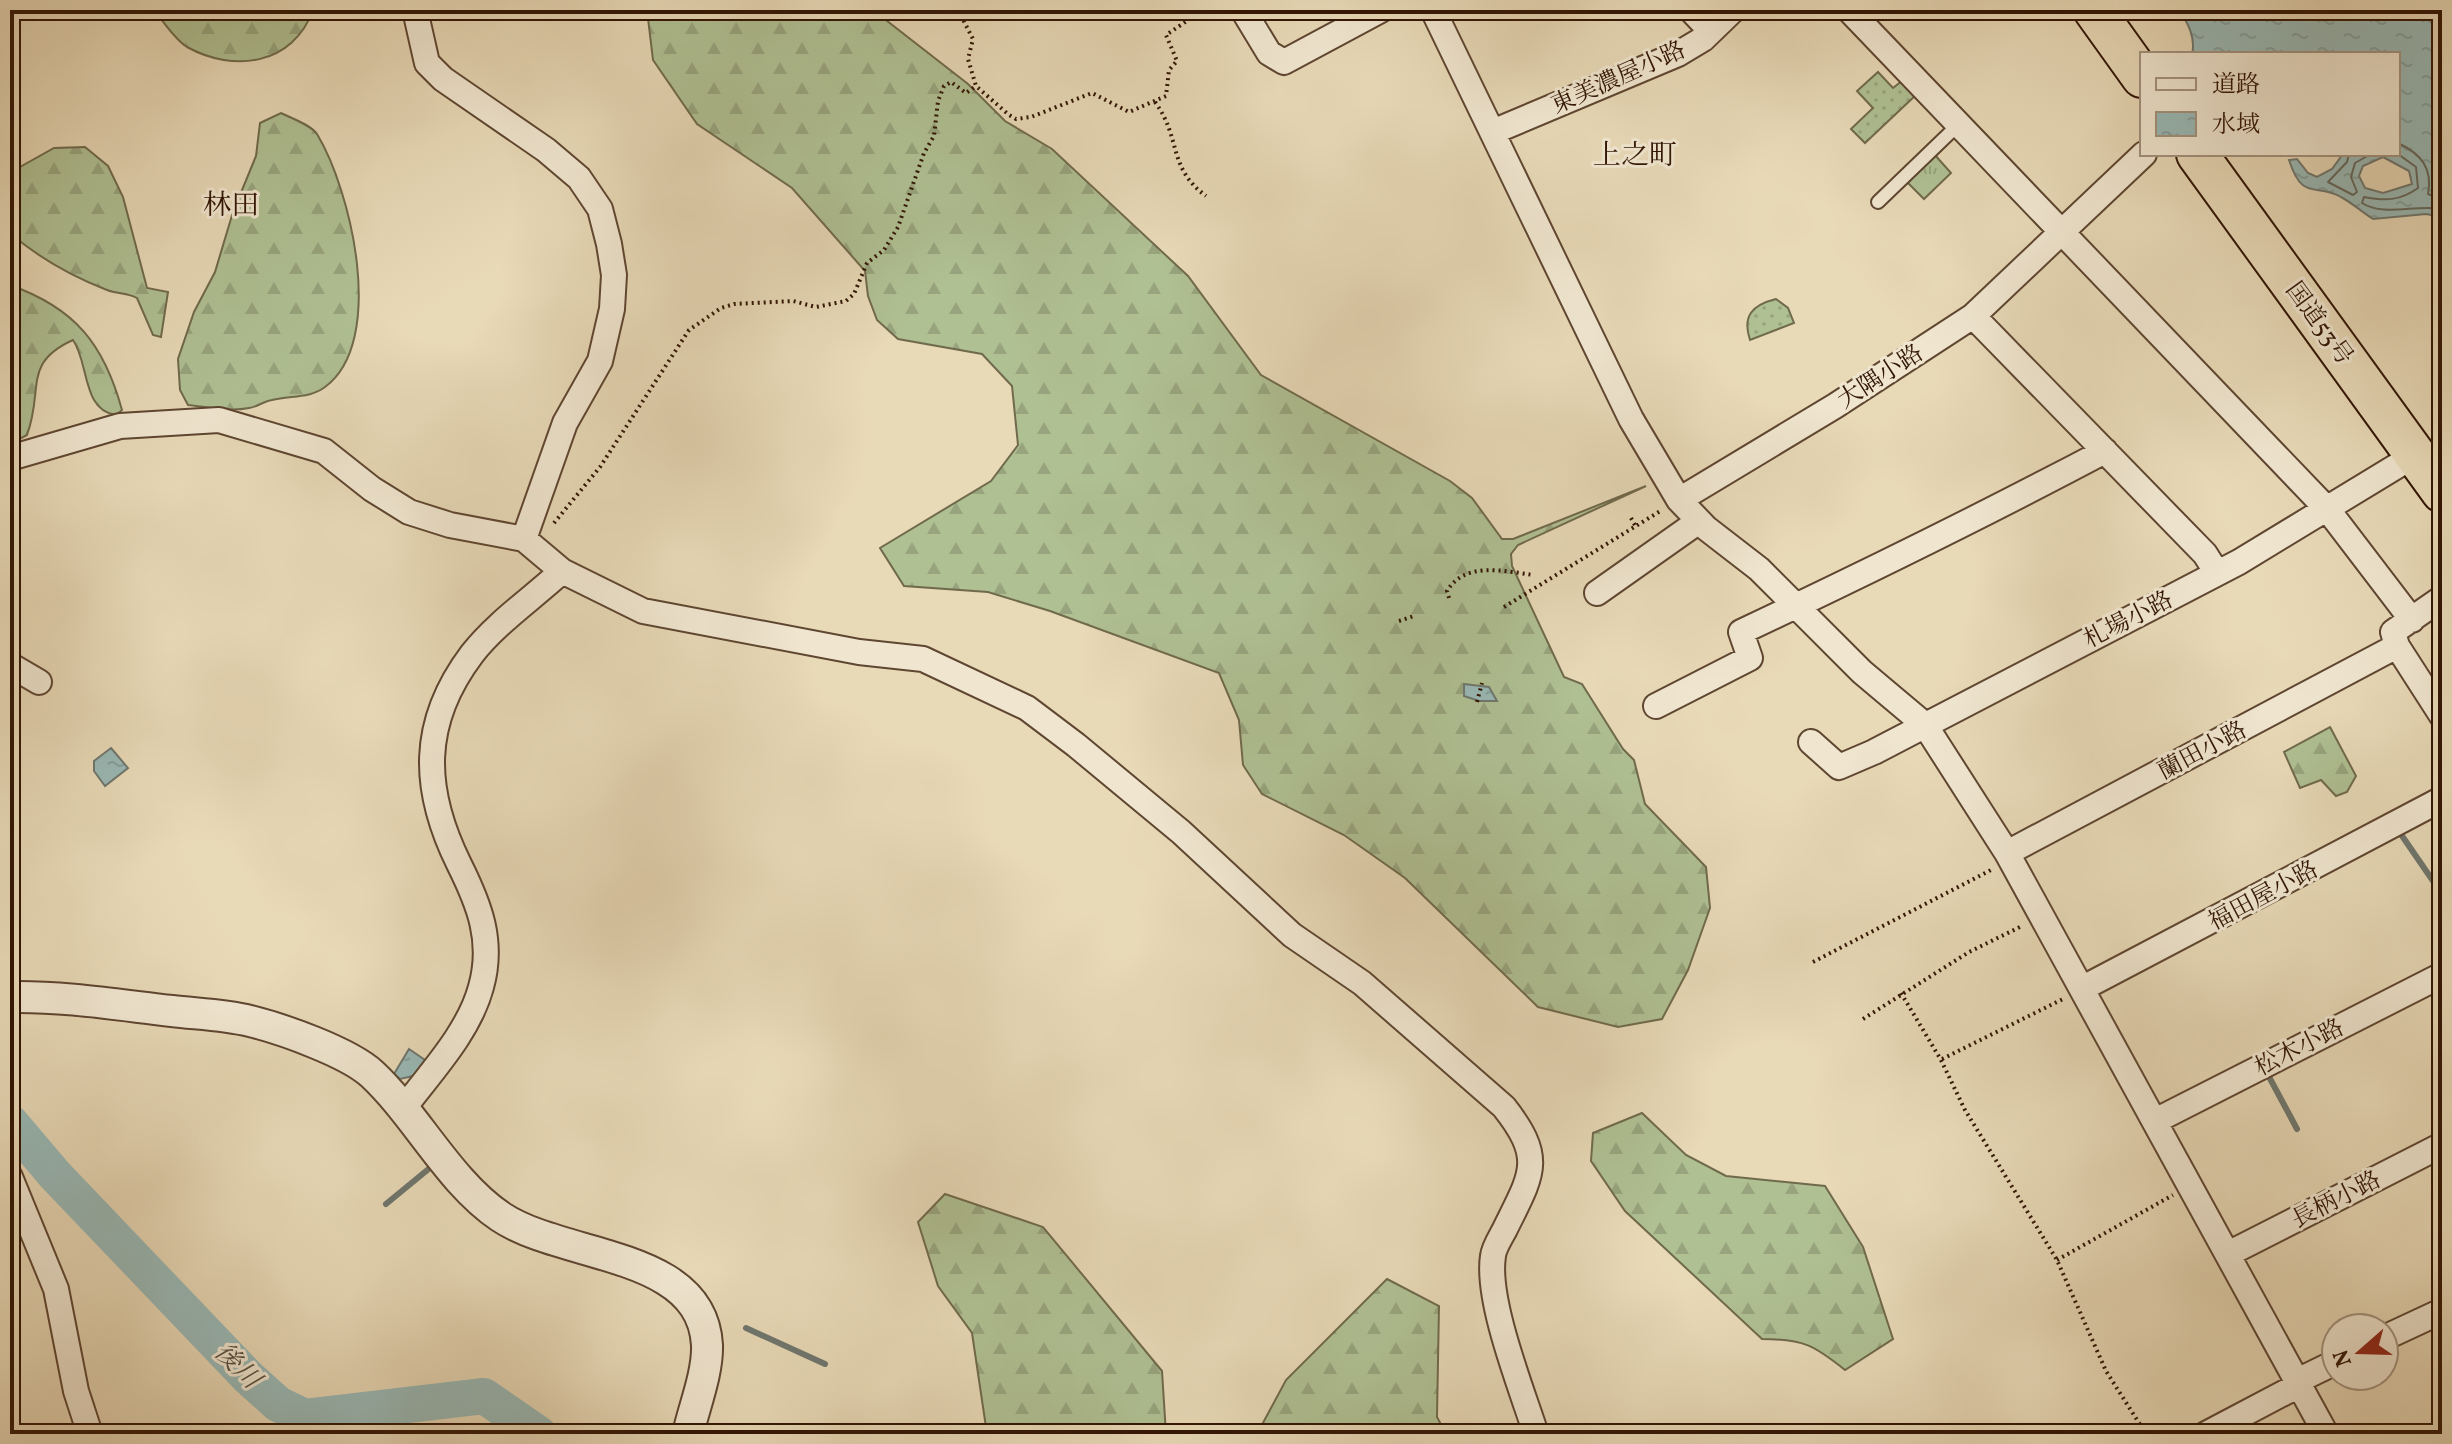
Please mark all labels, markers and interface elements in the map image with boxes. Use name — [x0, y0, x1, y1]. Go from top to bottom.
street label: 東美濃屋小路 — [1546, 34, 1692, 124]
legend — [2140, 52, 2400, 156]
text: 道路 — [2212, 69, 2260, 103]
text: 水域 — [2212, 109, 2260, 143]
district label: 上之町 — [1593, 137, 1677, 176]
district label: 林田 — [203, 187, 259, 226]
street label: 国道53号 — [2276, 275, 2360, 373]
street label: 大隅小路 — [1832, 337, 1931, 418]
street label: 札場小路 — [2078, 584, 2179, 658]
street label: 蘭田小路 — [2153, 714, 2253, 789]
street label: 福田屋小路 — [2203, 854, 2325, 940]
street label: 松木小路 — [2249, 1012, 2350, 1086]
street label: 長柄小路 — [2286, 1164, 2387, 1238]
north arrow — [2320, 1312, 2400, 1392]
water label: 後川 — [205, 1335, 270, 1400]
text: N — [2326, 1345, 2361, 1371]

